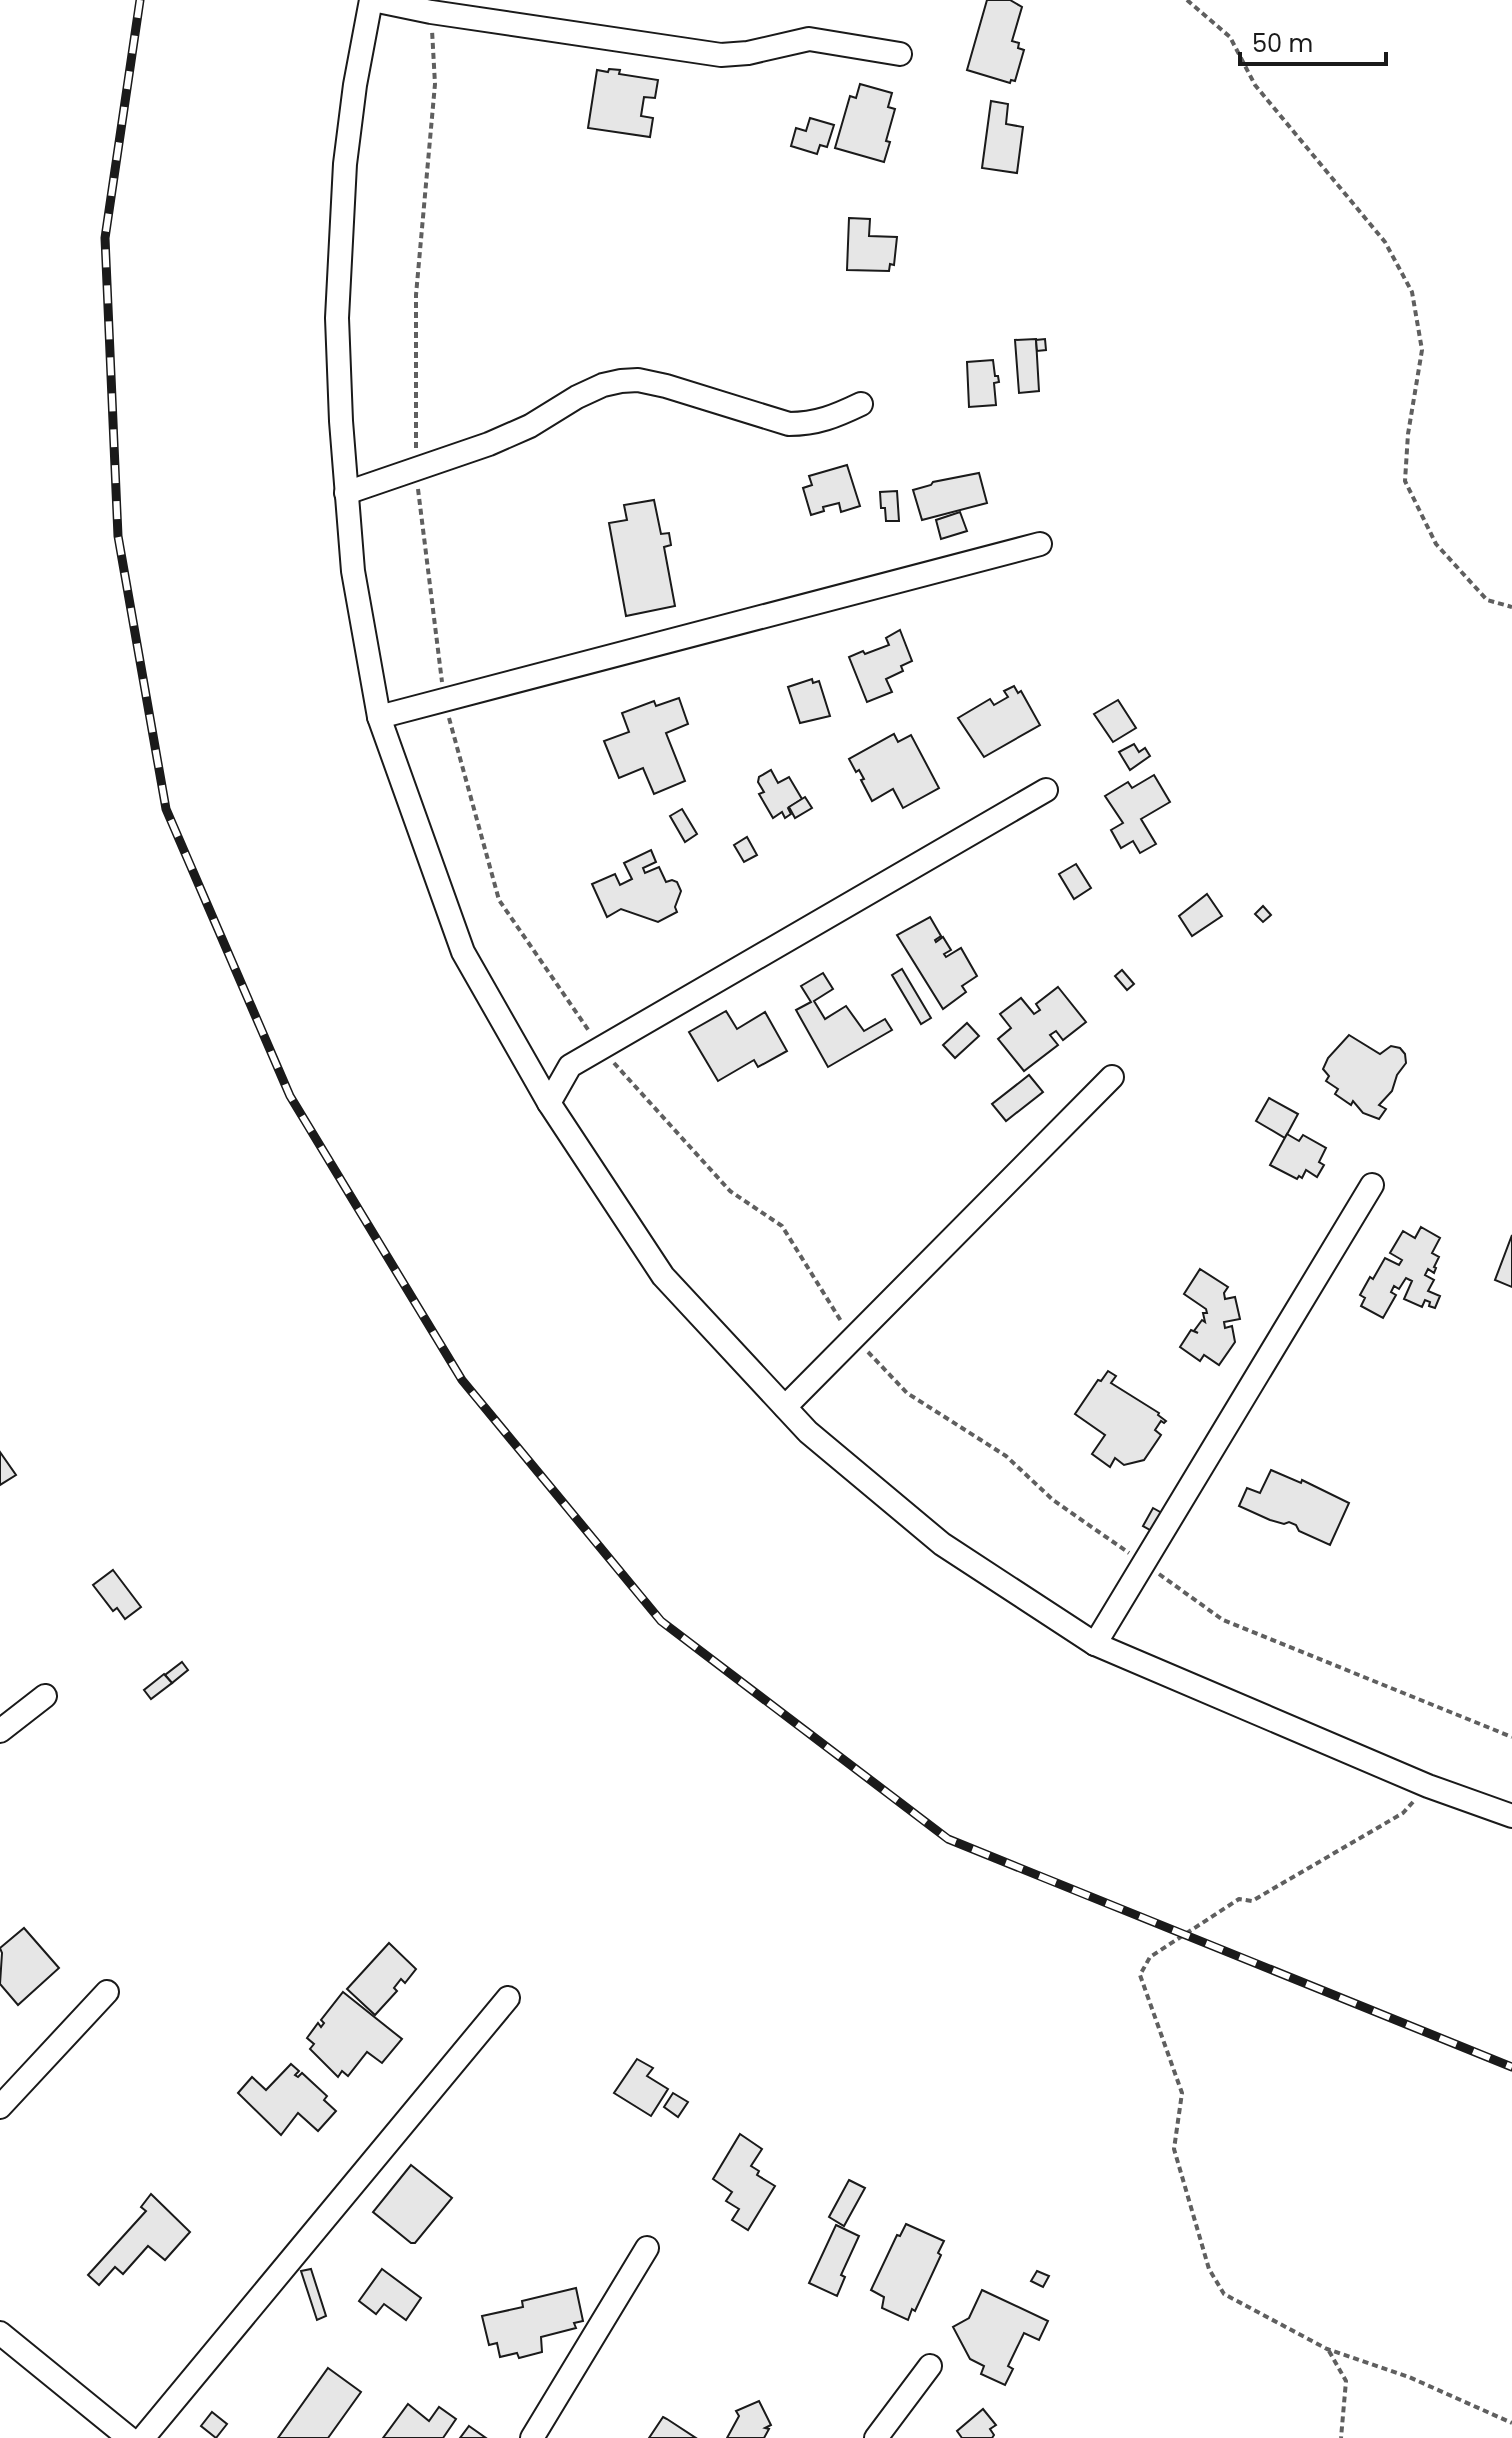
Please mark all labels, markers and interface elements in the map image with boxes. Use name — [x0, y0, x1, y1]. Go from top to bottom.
scale bar — [1240, 16, 1386, 66]
text: 50 m — [1252, 27, 1313, 60]

